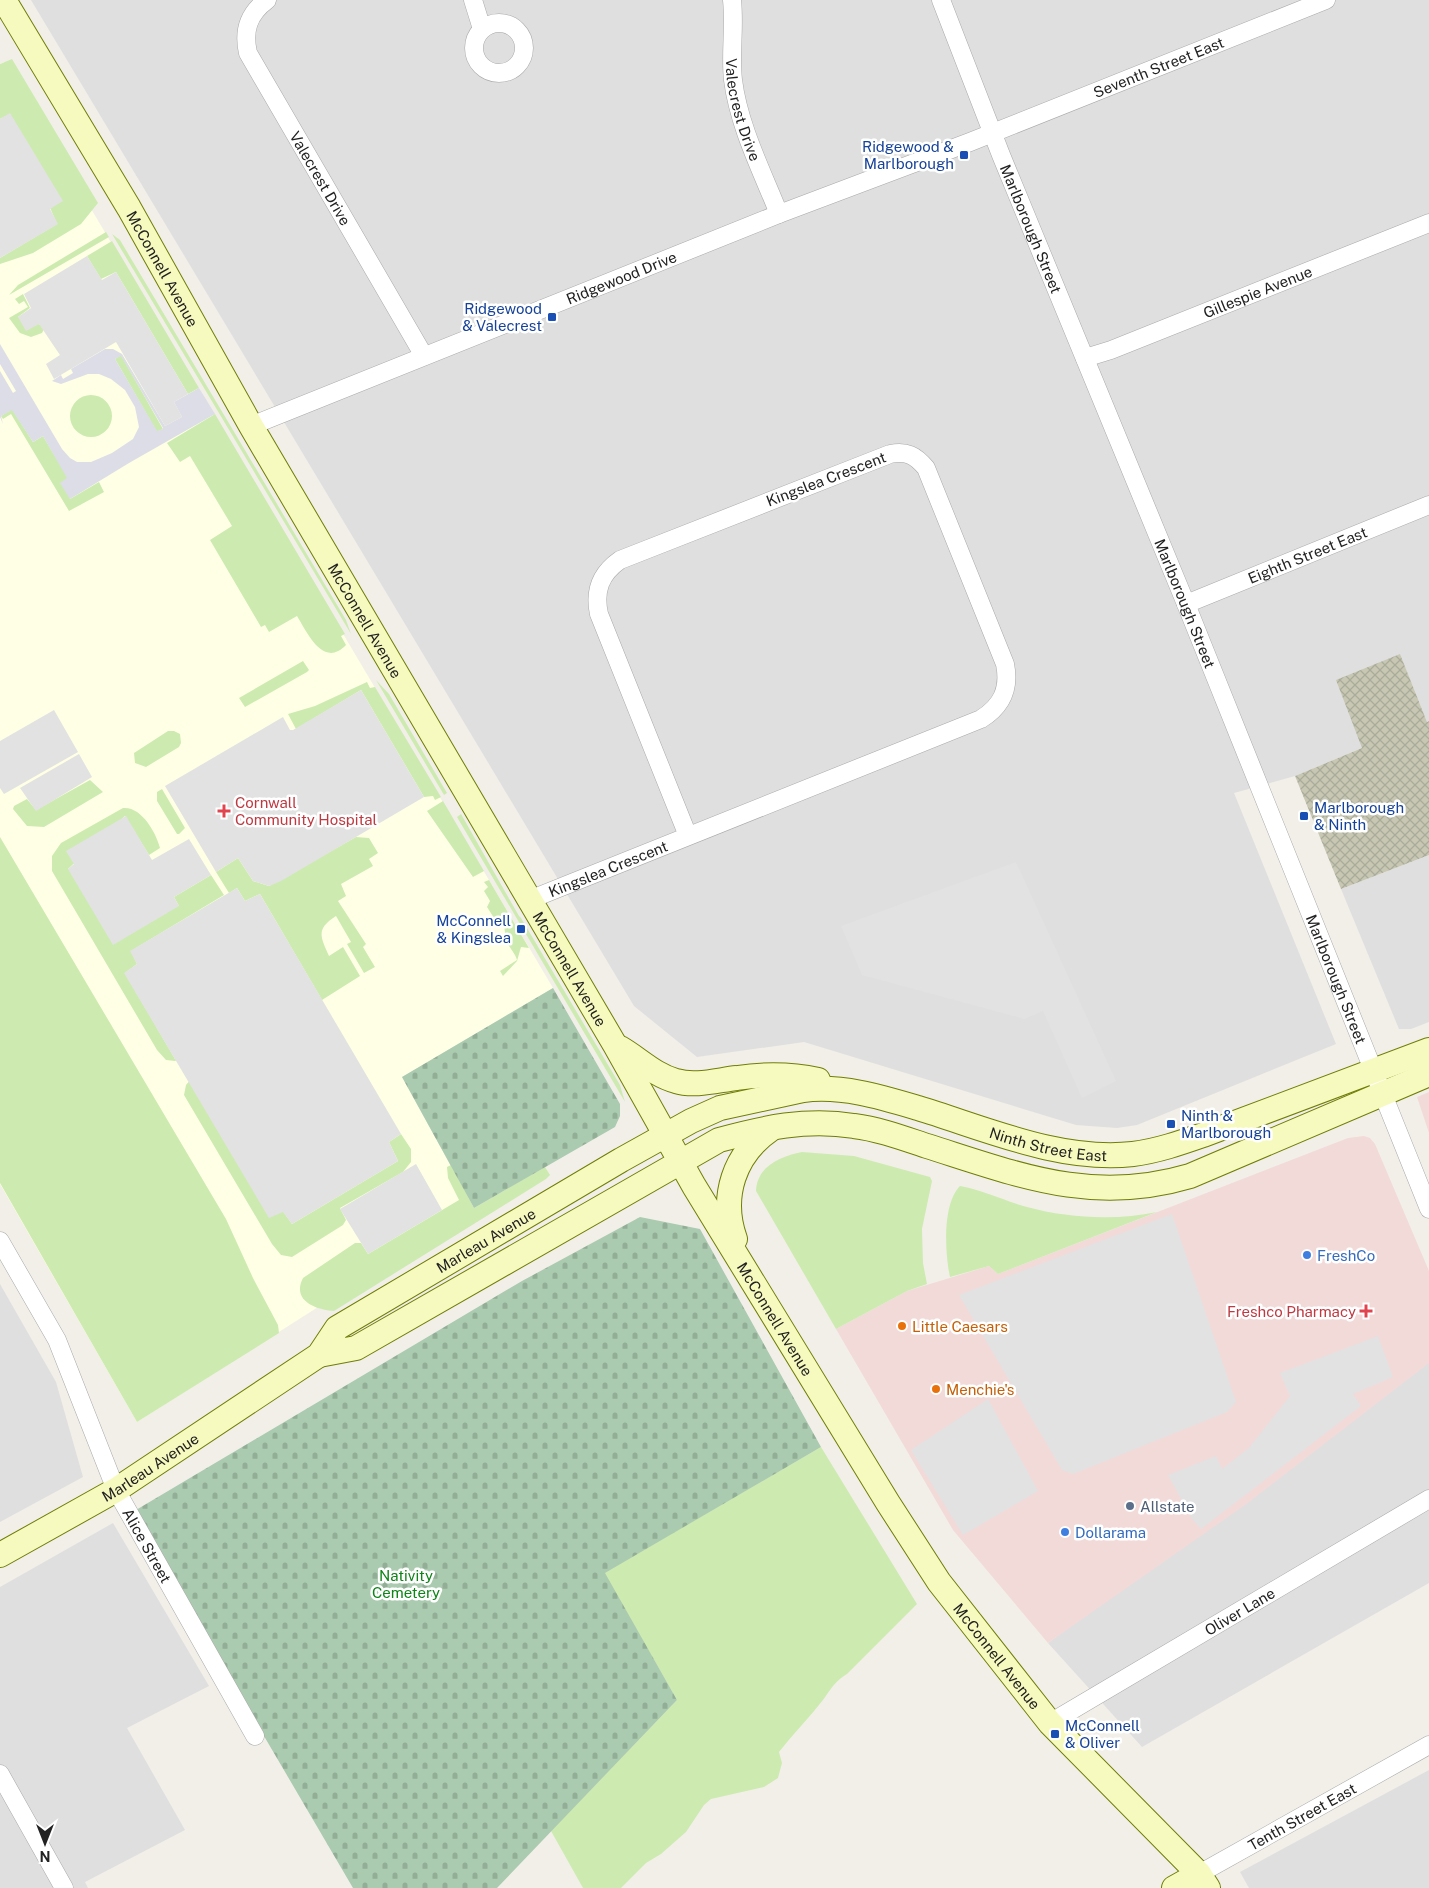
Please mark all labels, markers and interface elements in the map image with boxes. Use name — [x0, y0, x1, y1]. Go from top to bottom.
street label: Seventh Street East — [1091, 33, 1226, 100]
street label: Valecrest Drive — [723, 58, 764, 163]
street label: Valecrest Drive — [287, 128, 355, 228]
place label: Ridgewood & Marlborough — [862, 138, 954, 172]
marker: Ridgewood & Marlborough — [958, 149, 970, 161]
street label: Marlborough Street — [997, 162, 1066, 296]
street label: McConnell Avenue — [124, 208, 202, 329]
street label: Ridgewood Drive — [564, 248, 679, 307]
street label: Gillespie Avenue — [1201, 262, 1314, 321]
place label: Ridgewood & Valecrest — [462, 300, 542, 334]
marker: Ridgewood & Valecrest — [546, 311, 558, 323]
street label: Kingslea Crescent — [764, 448, 888, 510]
street label: Eighth Street East — [1245, 523, 1369, 586]
street label: Marlborough Street — [1152, 536, 1219, 670]
street label: McConnell Avenue — [325, 560, 406, 681]
place label: Cornwall Community Hospital — [235, 794, 377, 828]
place label: Marlborough & Ninth — [1314, 799, 1404, 833]
marker: Cornwall Community Hospital — [217, 804, 231, 818]
marker: Marlborough & Ninth — [1298, 810, 1310, 822]
street label: Kingslea Crescent — [546, 837, 670, 900]
street label: McConnell Avenue — [530, 908, 610, 1029]
place label: McConnell & Kingslea — [436, 912, 511, 946]
street label: Marlborough Street — [1303, 912, 1370, 1046]
marker: McConnell & Kingslea — [515, 923, 527, 935]
place label: Ninth & Marlborough — [1181, 1107, 1271, 1141]
marker: Ninth & Marlborough — [1165, 1118, 1177, 1130]
street label: Ninth Street East — [987, 1124, 1107, 1164]
street label: Marleau Avenue — [433, 1204, 538, 1276]
place label: FreshCo — [1317, 1247, 1375, 1264]
marker: FreshCo — [1301, 1249, 1313, 1261]
street label: McConnell Avenue — [734, 1259, 817, 1379]
place label: Freshco Pharmacy — [1227, 1303, 1356, 1320]
marker: Freshco Pharmacy — [1360, 1305, 1372, 1317]
place label: Little Caesars — [912, 1318, 1008, 1335]
marker: Little Caesars — [896, 1320, 908, 1332]
place label: Menchie's — [946, 1381, 1014, 1398]
marker: Menchie's — [930, 1383, 942, 1395]
street label: Marleau Avenue — [99, 1429, 202, 1505]
place label: Allstate — [1140, 1498, 1195, 1515]
marker: Allstate — [1124, 1500, 1136, 1512]
street label: Alice Street — [119, 1505, 175, 1586]
place label: Dollarama — [1075, 1524, 1146, 1541]
marker: Dollarama — [1059, 1526, 1071, 1538]
park label: Nativity Cemetery — [372, 1567, 440, 1601]
street label: Oliver Lane — [1201, 1584, 1277, 1638]
street label: McConnell Avenue — [950, 1600, 1044, 1712]
place label: McConnell & Oliver — [1065, 1717, 1140, 1751]
marker: McConnell & Oliver — [1049, 1728, 1061, 1740]
street label: Tenth Street East — [1245, 1779, 1359, 1853]
north arrow — [20, 1818, 70, 1868]
text: N — [40, 1848, 50, 1864]

